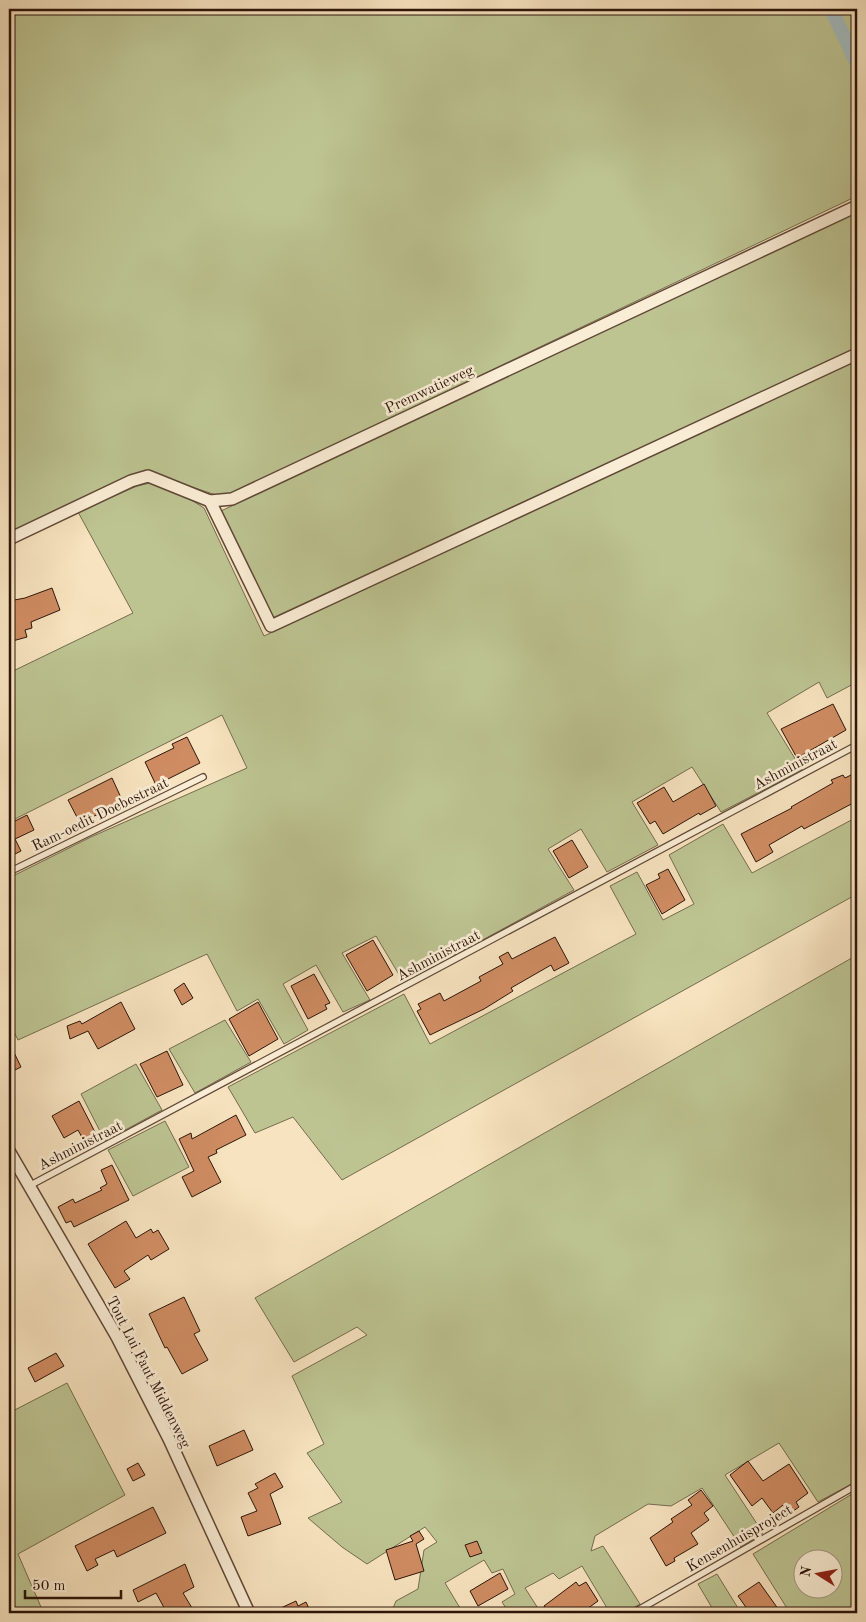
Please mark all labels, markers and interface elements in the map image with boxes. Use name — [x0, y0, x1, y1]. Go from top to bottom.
street label: Premwatieweg — [383, 363, 476, 417]
street label: Ashministraat — [751, 737, 840, 794]
street label: Ram-oedit Doebestraat — [30, 776, 171, 855]
street label: Ashministraat — [394, 928, 483, 985]
street label: Ashministraat — [36, 1119, 125, 1174]
street label: Tout Lui Faut Middenweg — [103, 1294, 193, 1451]
street label: Kensenhuisproject — [684, 1503, 795, 1576]
north arrow — [794, 1550, 844, 1600]
text: N — [798, 1565, 814, 1578]
scale bar — [25, 1567, 121, 1599]
text: 50 m — [32, 1579, 66, 1594]

